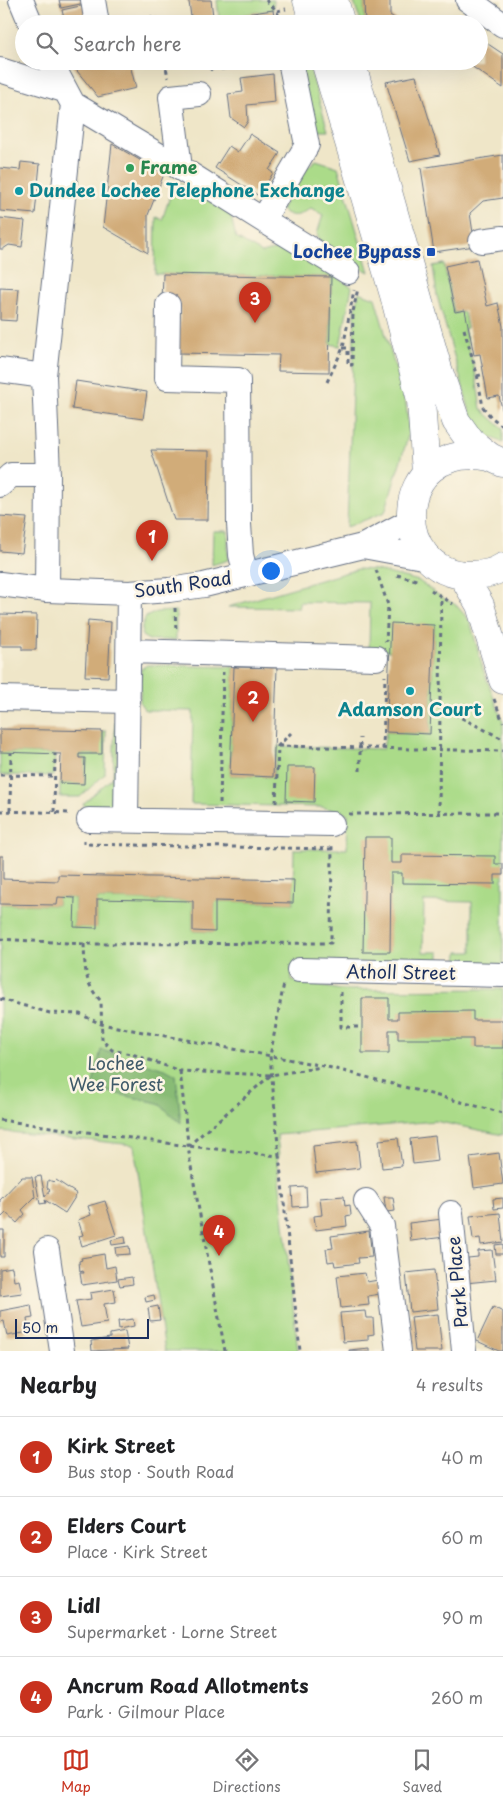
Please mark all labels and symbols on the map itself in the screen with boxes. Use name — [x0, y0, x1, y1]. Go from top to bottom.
place label: Frame — [140, 153, 198, 180]
marker: Frame — [124, 162, 136, 174]
place label: Dundee Lochee Telephone Exchange — [29, 176, 345, 203]
marker: Dundee Lochee Telephone Exchange — [13, 185, 25, 197]
place label: Lochee Bypass — [293, 237, 421, 264]
marker: Lochee Bypass — [425, 246, 437, 258]
pin: 3 — [239, 282, 271, 323]
pin: 1 — [136, 520, 168, 561]
your location — [258, 558, 284, 584]
street label: South Road — [132, 563, 233, 604]
pin: 2 — [237, 681, 269, 722]
marker: Adamson Court — [404, 685, 416, 697]
place label: Adamson Court — [338, 695, 482, 722]
street label: Atholl Street — [346, 957, 456, 986]
park label: Lochee Wee Forest — [69, 1049, 163, 1097]
pin: 4 — [203, 1215, 235, 1256]
street label: Park Place — [439, 1235, 474, 1329]
scale bar — [15, 1316, 149, 1339]

